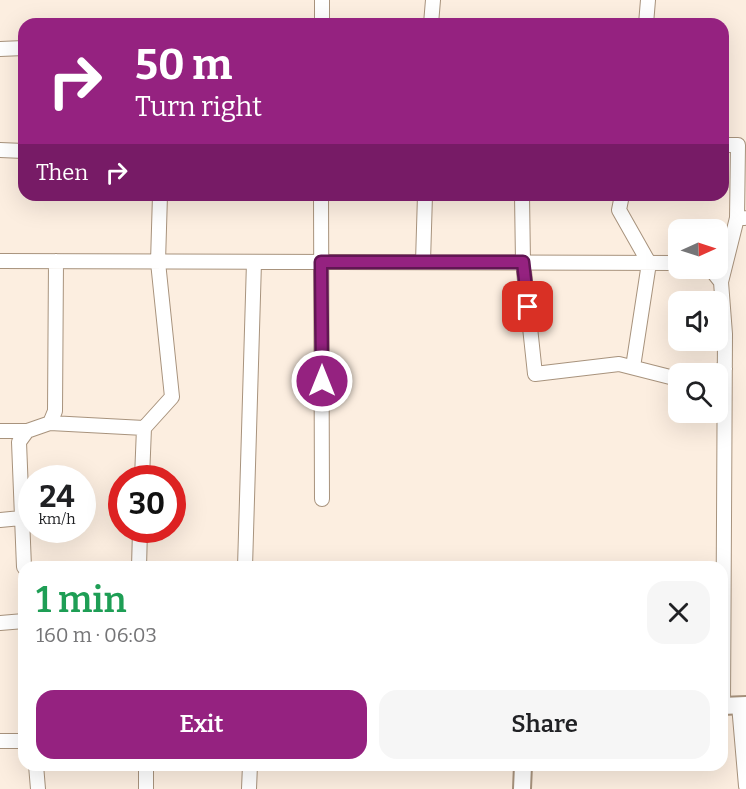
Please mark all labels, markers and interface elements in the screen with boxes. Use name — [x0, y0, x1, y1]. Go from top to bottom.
text: 50 m — [135, 40, 232, 90]
icon: right — [36, 42, 114, 120]
text: Turn right — [135, 91, 262, 123]
icon: right — [100, 156, 133, 189]
text: Then — [36, 159, 88, 186]
north arrow — [668, 219, 728, 279]
map controls — [668, 219, 728, 423]
pin — [502, 281, 553, 332]
icon: arrive — [511, 290, 544, 323]
button: sound — [668, 291, 728, 351]
position arrow — [290, 349, 354, 413]
button: search — [668, 363, 728, 423]
speed limit sign: 30 — [108, 465, 186, 543]
text: 24 — [39, 479, 75, 515]
text: km/h — [38, 510, 76, 528]
text: 1 min — [36, 578, 127, 622]
button: close — [647, 581, 710, 644]
text: 160 m · 06:03 — [36, 623, 157, 647]
button: Exit — [36, 690, 367, 759]
button: Share — [379, 690, 710, 759]

